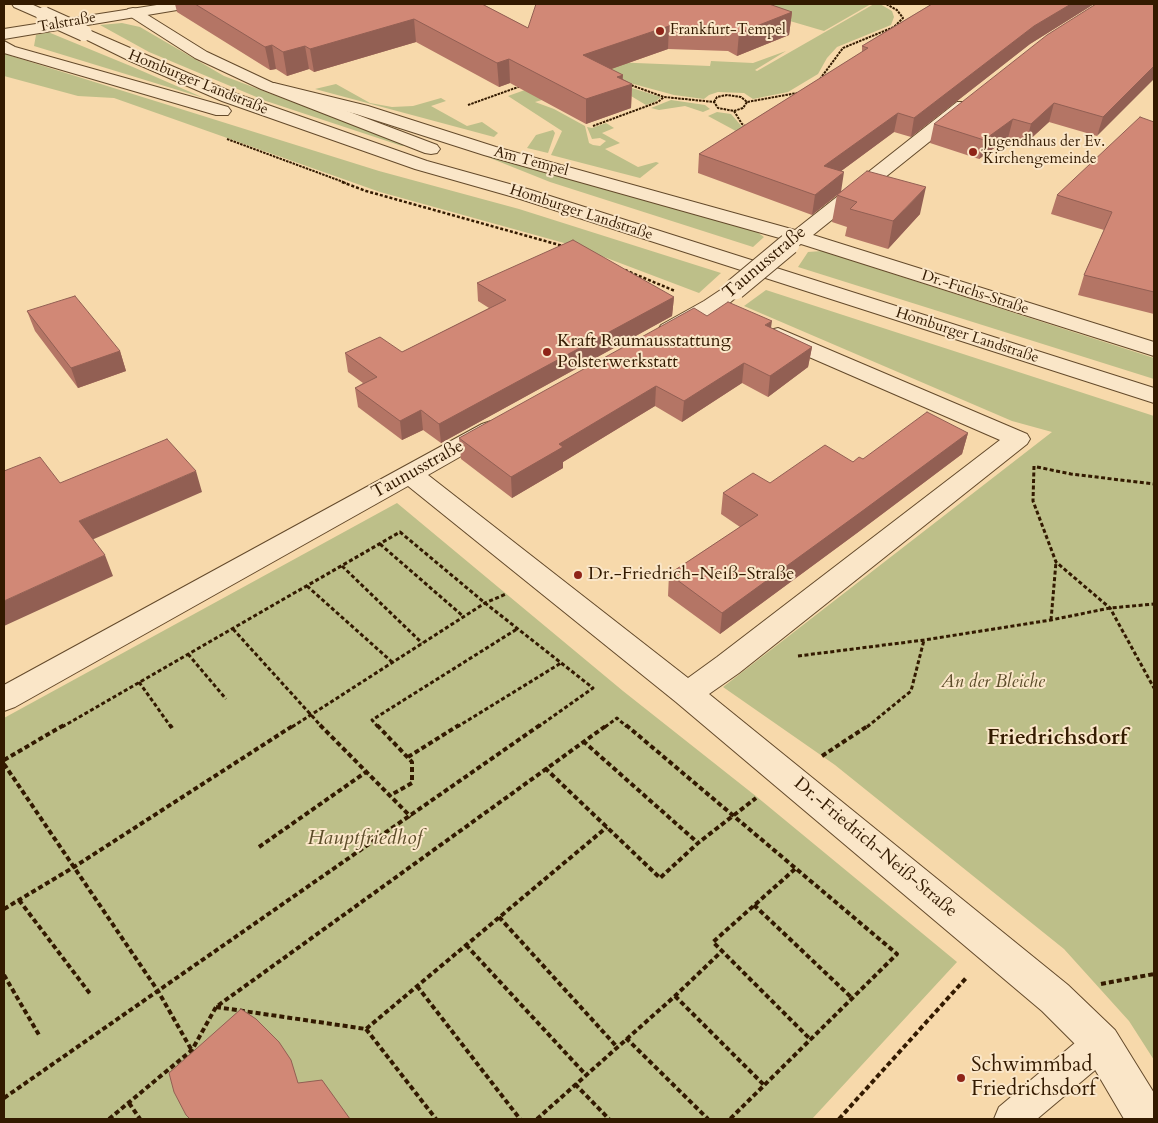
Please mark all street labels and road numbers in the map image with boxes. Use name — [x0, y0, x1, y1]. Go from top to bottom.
street label: Talstraße — [37, 9, 97, 37]
street label: Homburger Landstraße — [125, 47, 271, 119]
street label: Am Tempel — [492, 143, 570, 181]
street label: Homburger Landstraße — [507, 181, 655, 245]
street label: Taunusstraße — [719, 222, 811, 304]
street label: Dr.-Fuchs-Straße — [919, 267, 1031, 319]
street label: Homburger Landstraße — [893, 304, 1041, 368]
street label: Taunusstraße — [368, 436, 468, 504]
street label: Dr.-Friedrich-Neiß-Straße — [789, 773, 961, 923]

